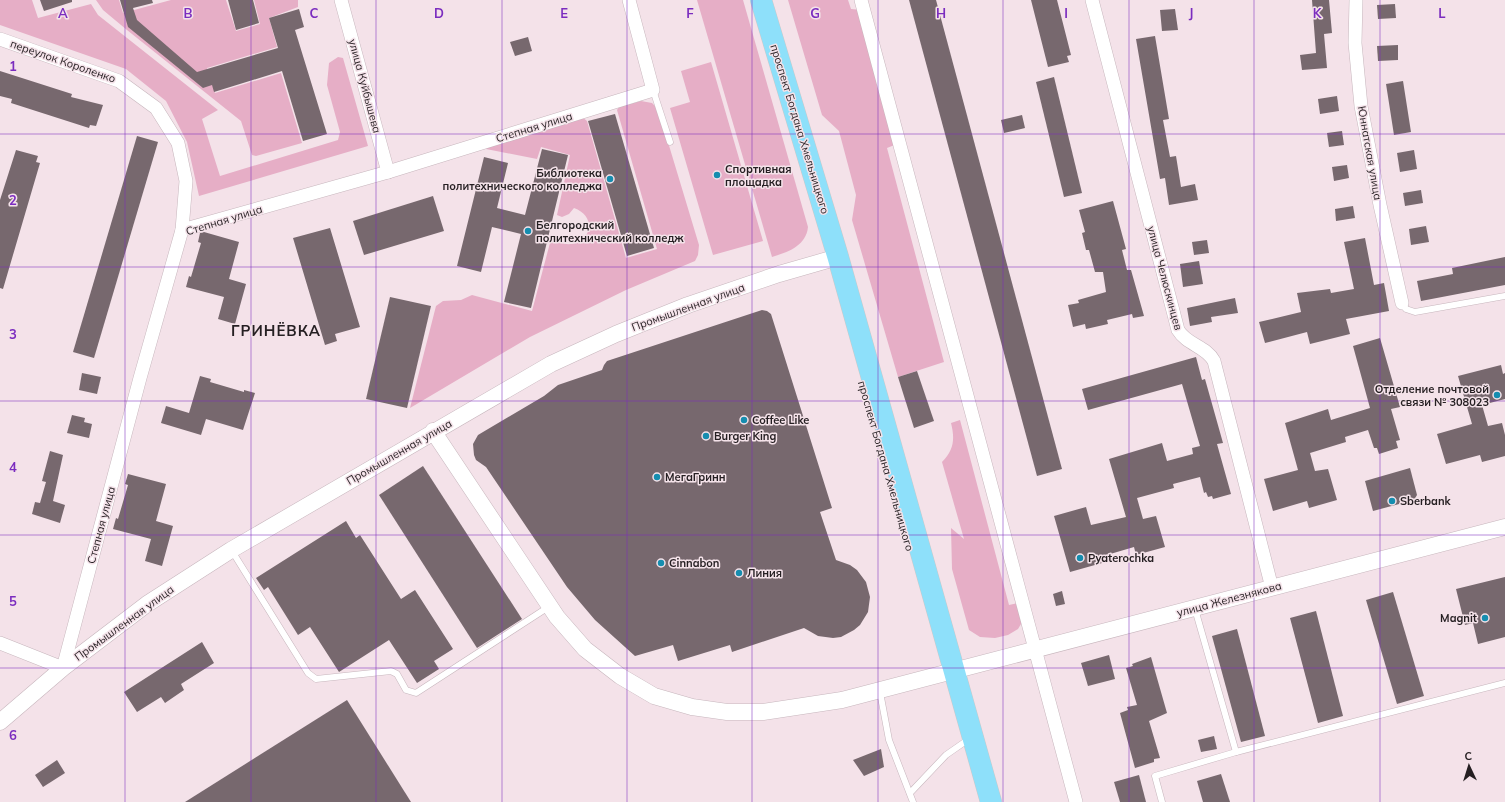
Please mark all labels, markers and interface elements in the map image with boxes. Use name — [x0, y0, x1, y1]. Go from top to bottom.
text: A — [58, 5, 68, 21]
text: B — [184, 5, 193, 21]
text: C — [310, 5, 319, 21]
text: D — [434, 5, 444, 21]
text: E — [560, 5, 568, 21]
text: F — [686, 5, 694, 21]
text: G — [810, 5, 820, 21]
text: H — [936, 5, 946, 21]
text: I — [1064, 5, 1068, 21]
text: J — [1189, 5, 1193, 21]
text: K — [1313, 5, 1323, 21]
text: L — [1438, 5, 1446, 21]
street label: переулок Короленко — [8, 36, 118, 86]
street label: улица Куйбышева — [346, 37, 384, 135]
street label: проспект Богдана Хмельницкого — [767, 43, 833, 215]
text: 1 — [9, 58, 17, 74]
street label: Юннатская улица — [1355, 105, 1385, 201]
street label: Степная улица — [494, 109, 574, 145]
place label: Спортивная площадка — [725, 162, 791, 189]
place label: Библиотека политехнического колледжа — [442, 166, 602, 193]
marker: Спортивная площадка — [712, 170, 722, 180]
marker: Библиотека политехнического колледжа — [605, 174, 615, 184]
text: 2 — [9, 192, 17, 208]
street label: Степная улица — [184, 202, 264, 238]
place label: Белгородский политехнический колледж — [536, 218, 684, 245]
street label: улица Челюскинцев — [1144, 224, 1186, 332]
marker: Белгородский политехнический колледж — [523, 226, 533, 236]
street label: Промышленная улица — [629, 280, 747, 334]
district label: ГРИНЁВКА — [231, 321, 321, 340]
text: 3 — [9, 326, 17, 342]
street label: проспект Богдана Хмельницкого — [855, 379, 917, 553]
place label: Отделение почтовой связи № 308023 — [1375, 382, 1489, 409]
marker: Отделение почтовой связи № 308023 — [1492, 390, 1502, 400]
place label: Coffee Like — [752, 413, 809, 427]
marker: Coffee Like — [739, 415, 749, 425]
street label: Промышленная улица — [344, 416, 454, 488]
place label: Burger King — [714, 429, 776, 443]
marker: Burger King — [701, 431, 711, 441]
text: 4 — [9, 459, 17, 475]
place label: МегаГринн — [665, 470, 726, 484]
marker: МегаГринн — [652, 472, 662, 482]
street label: Степная улица — [84, 485, 118, 565]
place label: Sberbank — [1400, 494, 1452, 508]
marker: Sberbank — [1387, 496, 1397, 506]
place label: Pyaterochka — [1088, 551, 1154, 565]
marker: Pyaterochka — [1075, 553, 1085, 563]
place label: Cinnabon — [669, 556, 719, 570]
marker: Cinnabon — [656, 558, 666, 568]
place label: Линия — [747, 566, 782, 580]
marker: Линия — [734, 568, 744, 578]
street label: улица Железнякова — [1175, 578, 1283, 620]
street label: Промышленная улица — [72, 582, 176, 664]
text: 5 — [9, 593, 17, 609]
place label: Magnit — [1440, 611, 1477, 625]
marker: Magnit — [1480, 613, 1490, 623]
text: 6 — [9, 727, 17, 743]
north arrow — [1449, 746, 1489, 786]
text: С — [1464, 749, 1473, 763]

